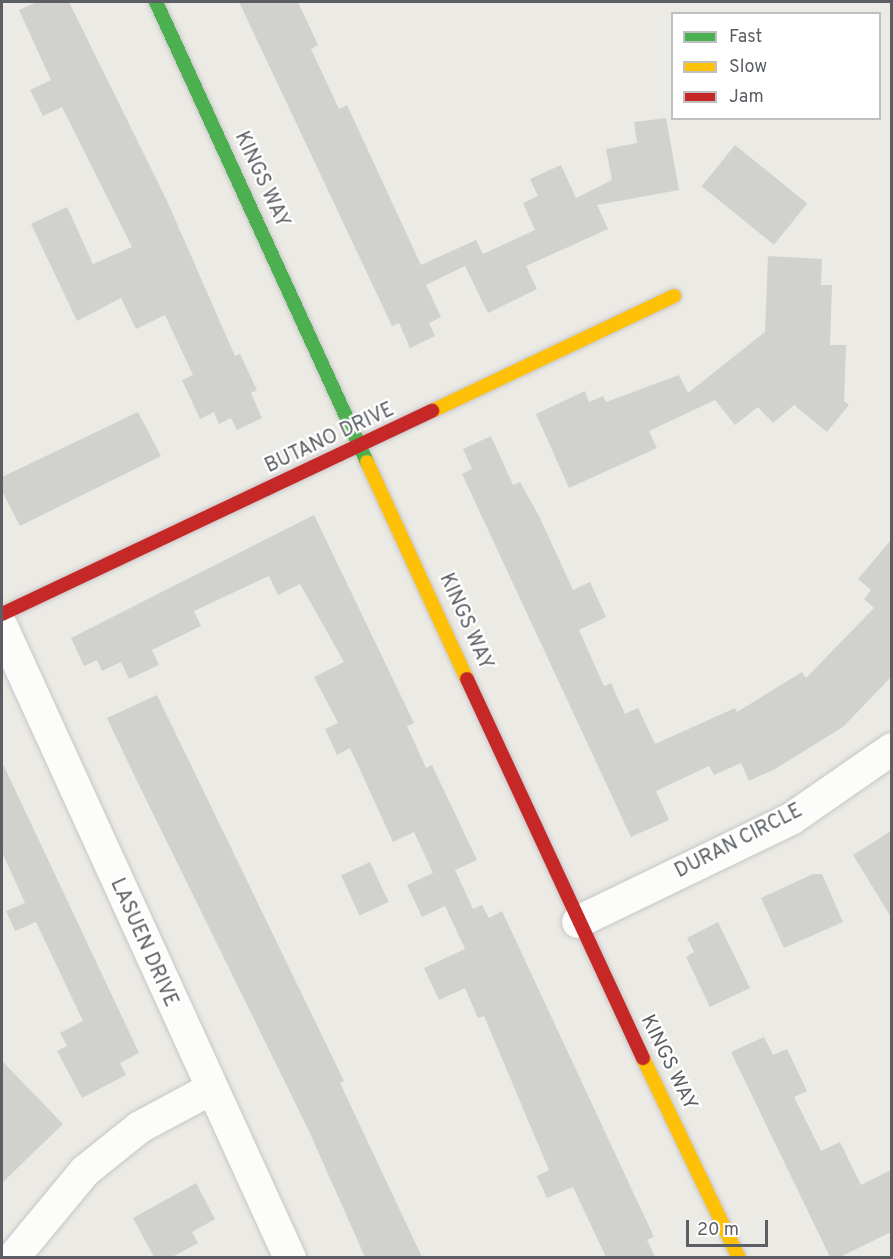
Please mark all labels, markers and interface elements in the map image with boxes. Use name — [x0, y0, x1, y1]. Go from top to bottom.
legend — [671, 12, 881, 120]
text: Fast — [729, 26, 762, 49]
text: Slow — [729, 56, 767, 79]
text: Jam — [729, 86, 764, 109]
street label: KINGS WAY — [228, 128, 294, 232]
street label: BUTANO DRIVE — [262, 399, 398, 479]
street label: KINGS WAY — [433, 570, 497, 674]
street label: DURAN CIRCLE — [671, 800, 807, 884]
street label: LASUEN DRIVE — [104, 875, 182, 1011]
street label: KINGS WAY — [634, 1011, 702, 1115]
scale bar — [689, 1208, 772, 1246]
text: 20 m — [697, 1219, 739, 1242]

